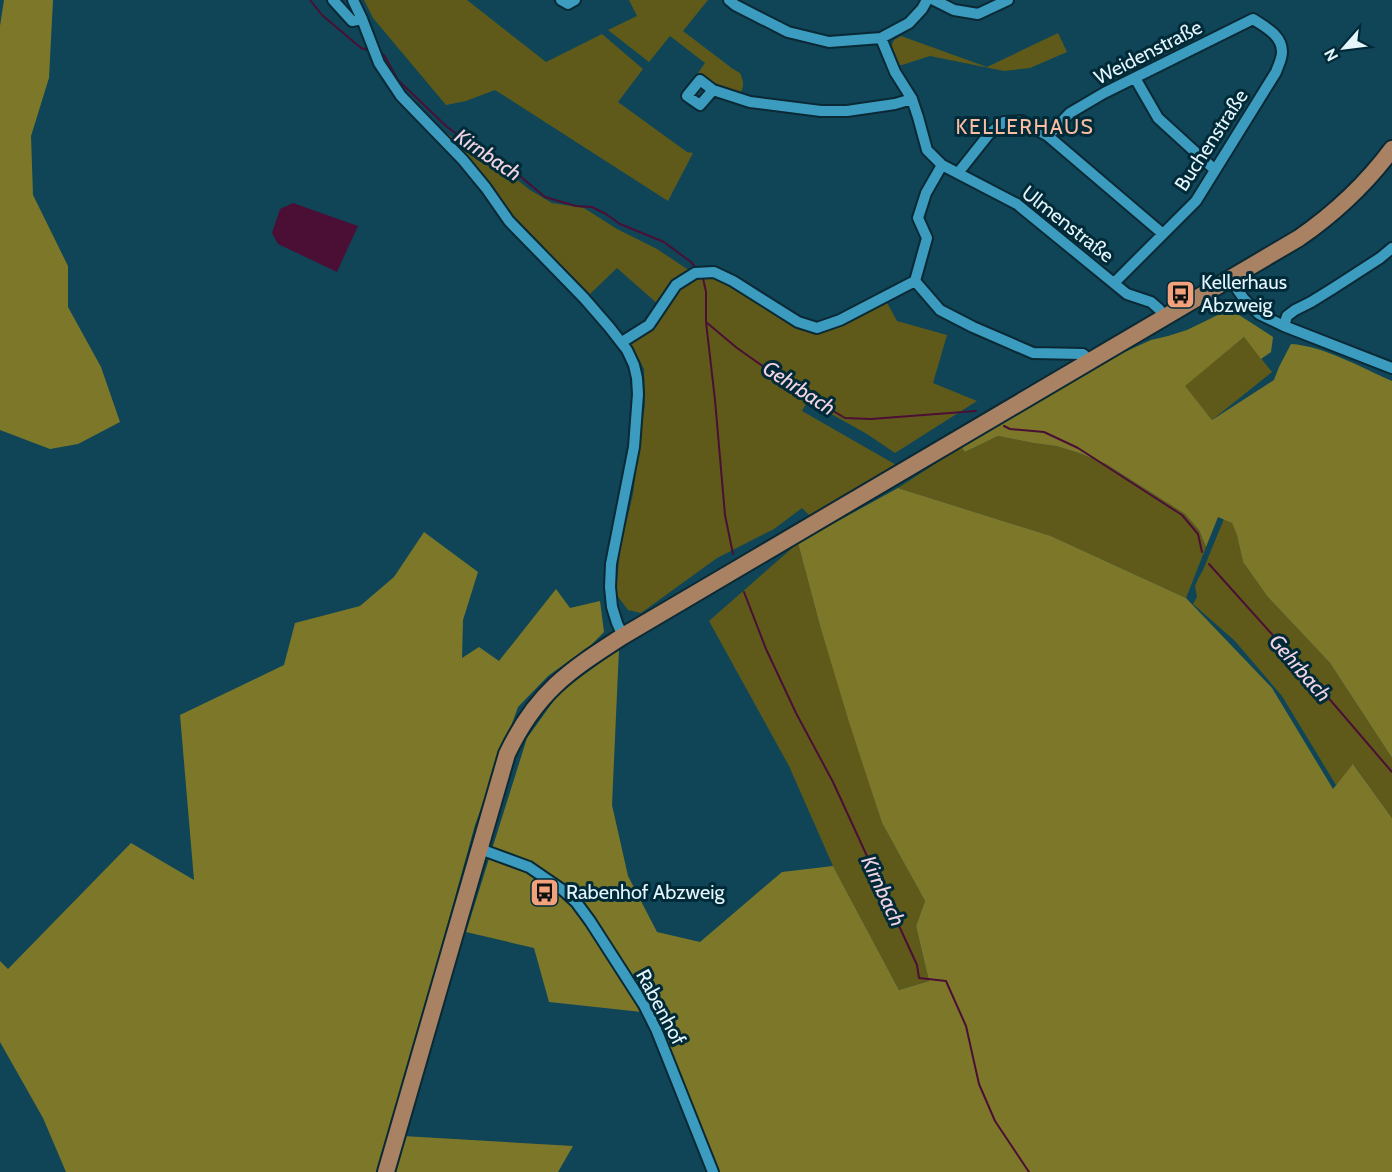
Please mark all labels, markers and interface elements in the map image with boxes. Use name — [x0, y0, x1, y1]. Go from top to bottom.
street label: Weidenstraße — [1090, 15, 1206, 89]
north arrow — [1314, 18, 1374, 78]
text: N — [1320, 45, 1342, 64]
street label: Buchenstraße — [1169, 85, 1253, 195]
district label: KELLERHAUS — [956, 114, 1094, 139]
water label: Kirnbach — [450, 123, 526, 186]
street label: Ulmenstraße — [1017, 181, 1119, 267]
place label: Kellerhaus Abzweig — [1201, 270, 1287, 317]
bus stop icon: Kellerhaus Abzweig — [1164, 278, 1196, 310]
water label: Gehrbach — [758, 355, 840, 420]
water label: Gehrbach — [1264, 629, 1336, 707]
water label: Kirnbach — [856, 852, 911, 930]
bus stop icon: Rabenhof Abzweig — [529, 876, 561, 908]
place label: Rabenhof Abzweig — [566, 880, 725, 904]
street label: Rabenhof — [631, 965, 691, 1049]

